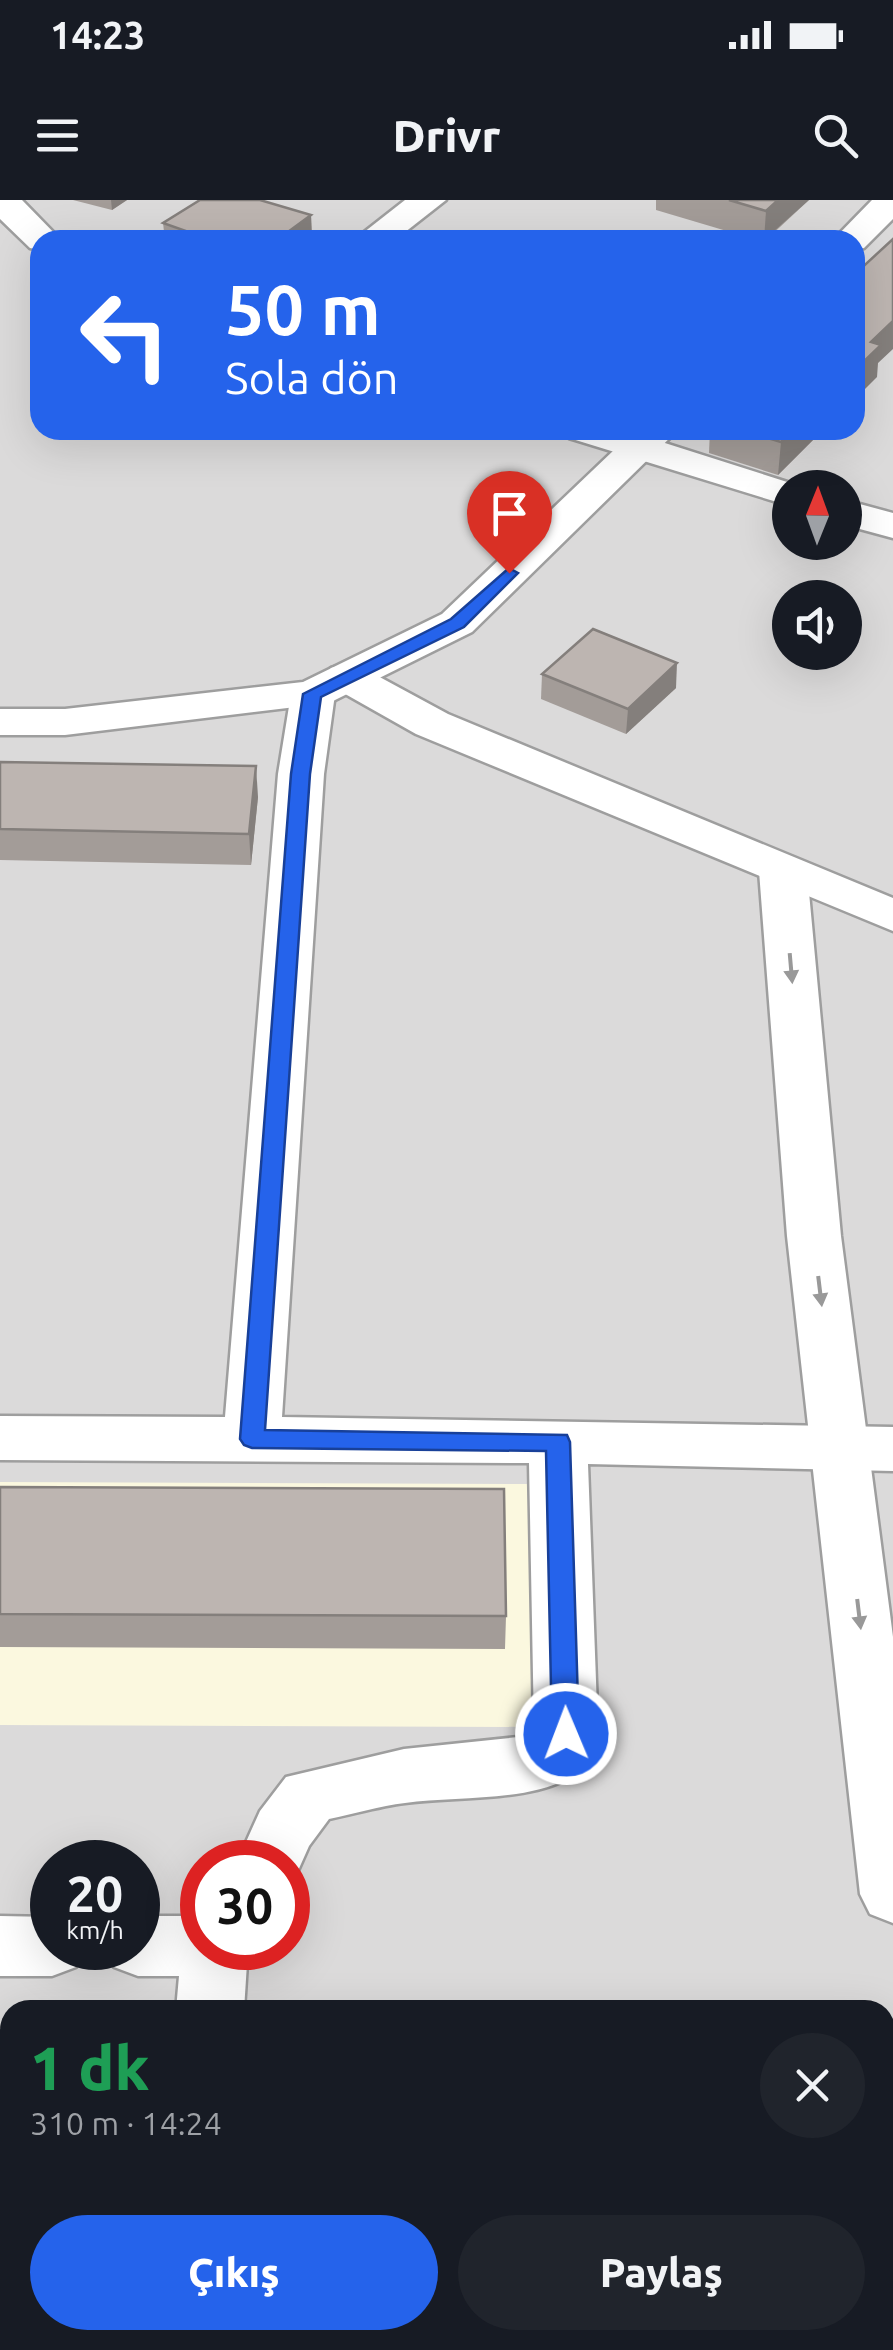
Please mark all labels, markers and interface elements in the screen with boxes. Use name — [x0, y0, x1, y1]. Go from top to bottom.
text: 14:23 — [50, 14, 145, 56]
icon: menu — [30, 108, 85, 163]
icon: search — [808, 108, 863, 163]
text: Drivr — [392, 110, 501, 161]
icon: left — [60, 270, 190, 400]
text: 50 m — [225, 270, 381, 348]
text: Sola dön — [225, 352, 399, 403]
north arrow — [772, 470, 862, 560]
map controls — [772, 470, 862, 670]
pin — [467, 471, 552, 574]
icon: arrive — [482, 486, 537, 541]
button: sound — [772, 580, 862, 670]
one-way arrow — [783, 952, 799, 984]
one-way arrow — [812, 1276, 828, 1308]
one-way arrow — [851, 1599, 867, 1631]
position arrow — [514, 1682, 618, 1786]
speed limit sign: 30 — [180, 1840, 310, 1970]
text: 20 — [67, 1865, 123, 1921]
text: km/h — [66, 1916, 124, 1944]
button: close — [760, 2033, 865, 2138]
text: 1 dk — [30, 2034, 149, 2101]
text: 310 m · 14:24 — [30, 2105, 222, 2141]
button: Çıkış — [30, 2215, 438, 2330]
button: Paylaş — [458, 2215, 865, 2330]

